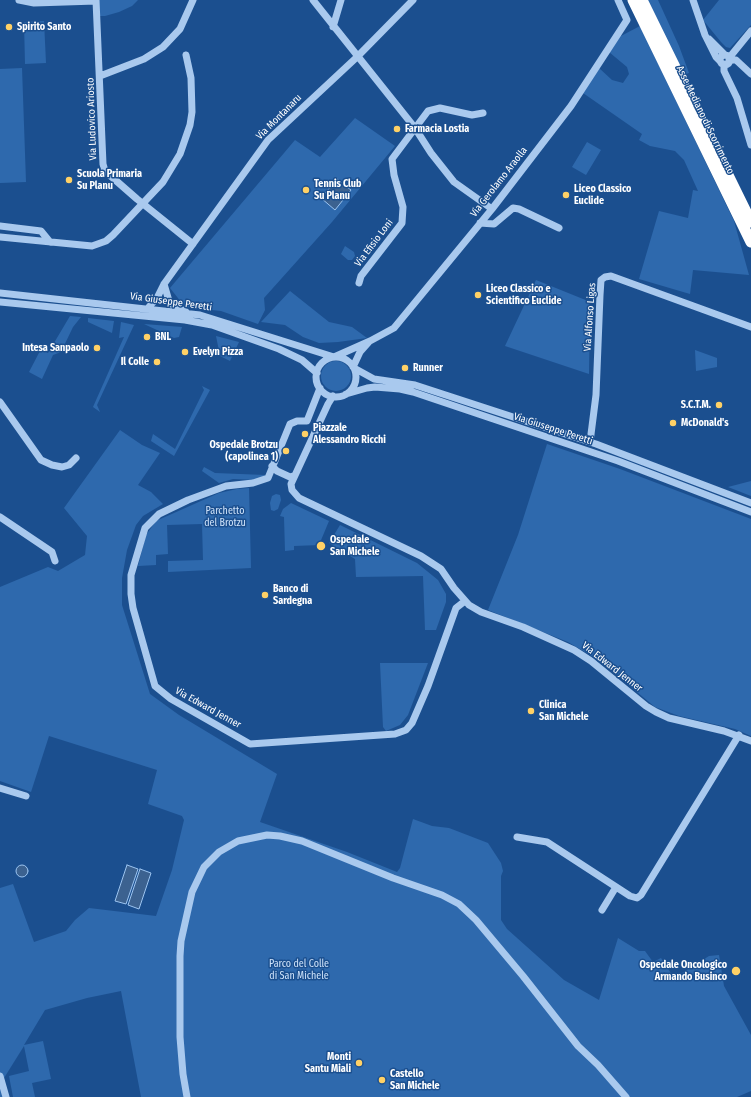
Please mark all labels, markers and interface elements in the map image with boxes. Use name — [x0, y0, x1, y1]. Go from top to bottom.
place label: Spirito Santo — [17, 21, 71, 33]
marker: Spirito Santo — [4, 22, 14, 32]
street label: Asse Mediano di Scorrimento — [674, 64, 736, 176]
street label: Via Ludovico Ariosto — [85, 77, 99, 161]
street label: Via Montanaru — [254, 92, 304, 142]
place label: Farmacia Lostia — [405, 123, 469, 135]
marker: Farmacia Lostia — [392, 124, 402, 134]
street label: Via Gerolamo Araolla — [468, 145, 530, 219]
place label: Scuola Primaria Su Planu — [77, 168, 142, 192]
marker: Scuola Primaria Su Planu — [64, 175, 74, 185]
place label: Tennis Club Su Planu — [314, 178, 361, 202]
place label: Liceo Classico Euclide — [574, 183, 631, 206]
marker: Tennis Club Su Planu — [301, 185, 311, 195]
marker: Liceo Classico Euclide — [561, 190, 571, 200]
street label: Via Efisio Loni — [352, 217, 396, 269]
street label: Via Alfonso Ligas — [582, 282, 598, 352]
place label: Liceo Classico e Scientifico Euclide — [486, 283, 562, 306]
street label: Via Giuseppe Peretti — [129, 290, 213, 314]
marker: Liceo Classico e Scientifico Euclide — [473, 290, 483, 300]
place label: BNL — [155, 331, 171, 343]
marker: BNL — [142, 332, 152, 342]
place label: Intesa Sanpaolo — [22, 342, 89, 354]
marker: Intesa Sanpaolo — [92, 343, 102, 353]
place label: Evelyn Pizza — [193, 346, 243, 358]
marker: Evelyn Pizza — [180, 347, 190, 357]
place label: Il Colle — [121, 356, 149, 368]
marker: Il Colle — [152, 357, 162, 367]
place label: Runner — [413, 362, 443, 374]
marker: Runner — [400, 363, 410, 373]
place label: S.C.T.M. — [681, 399, 711, 411]
marker: S.C.T.M. — [714, 400, 724, 410]
street label: Via Giuseppe Peretti — [512, 411, 594, 447]
place label: McDonald's — [681, 417, 729, 429]
marker: McDonald's — [668, 418, 678, 428]
place label: Piazzale Alessandro Ricchi — [313, 422, 386, 446]
marker: Piazzale Alessandro Ricchi — [300, 429, 310, 439]
place label: Ospedale Brotzu (capolinea 1) — [210, 439, 278, 462]
marker: Ospedale Brotzu (capolinea 1) — [281, 446, 291, 456]
park label: Parchetto del Brotzu — [204, 505, 246, 528]
place label: Ospedale San Michele — [330, 534, 380, 558]
marker: Ospedale San Michele — [315, 540, 327, 552]
place label: Banco di Sardegna — [273, 583, 312, 606]
marker: Banco di Sardegna — [260, 590, 270, 600]
street label: Via Edward Jenner — [579, 640, 645, 694]
street label: Via Edward Jenner — [173, 685, 243, 731]
place label: Clinica San Michele — [539, 699, 589, 722]
marker: Clinica San Michele — [526, 706, 536, 716]
park label: Parco del Colle di San Michele — [269, 958, 329, 982]
place label: Ospedale Oncologico Armando Businco — [640, 959, 727, 982]
marker: Ospedale Oncologico Armando Businco — [730, 965, 742, 977]
place label: Monti Santu Miali — [305, 1051, 351, 1074]
marker: Monti Santu Miali — [354, 1058, 364, 1068]
place label: Castello San Michele — [390, 1068, 440, 1092]
marker: Castello San Michele — [377, 1075, 387, 1085]

